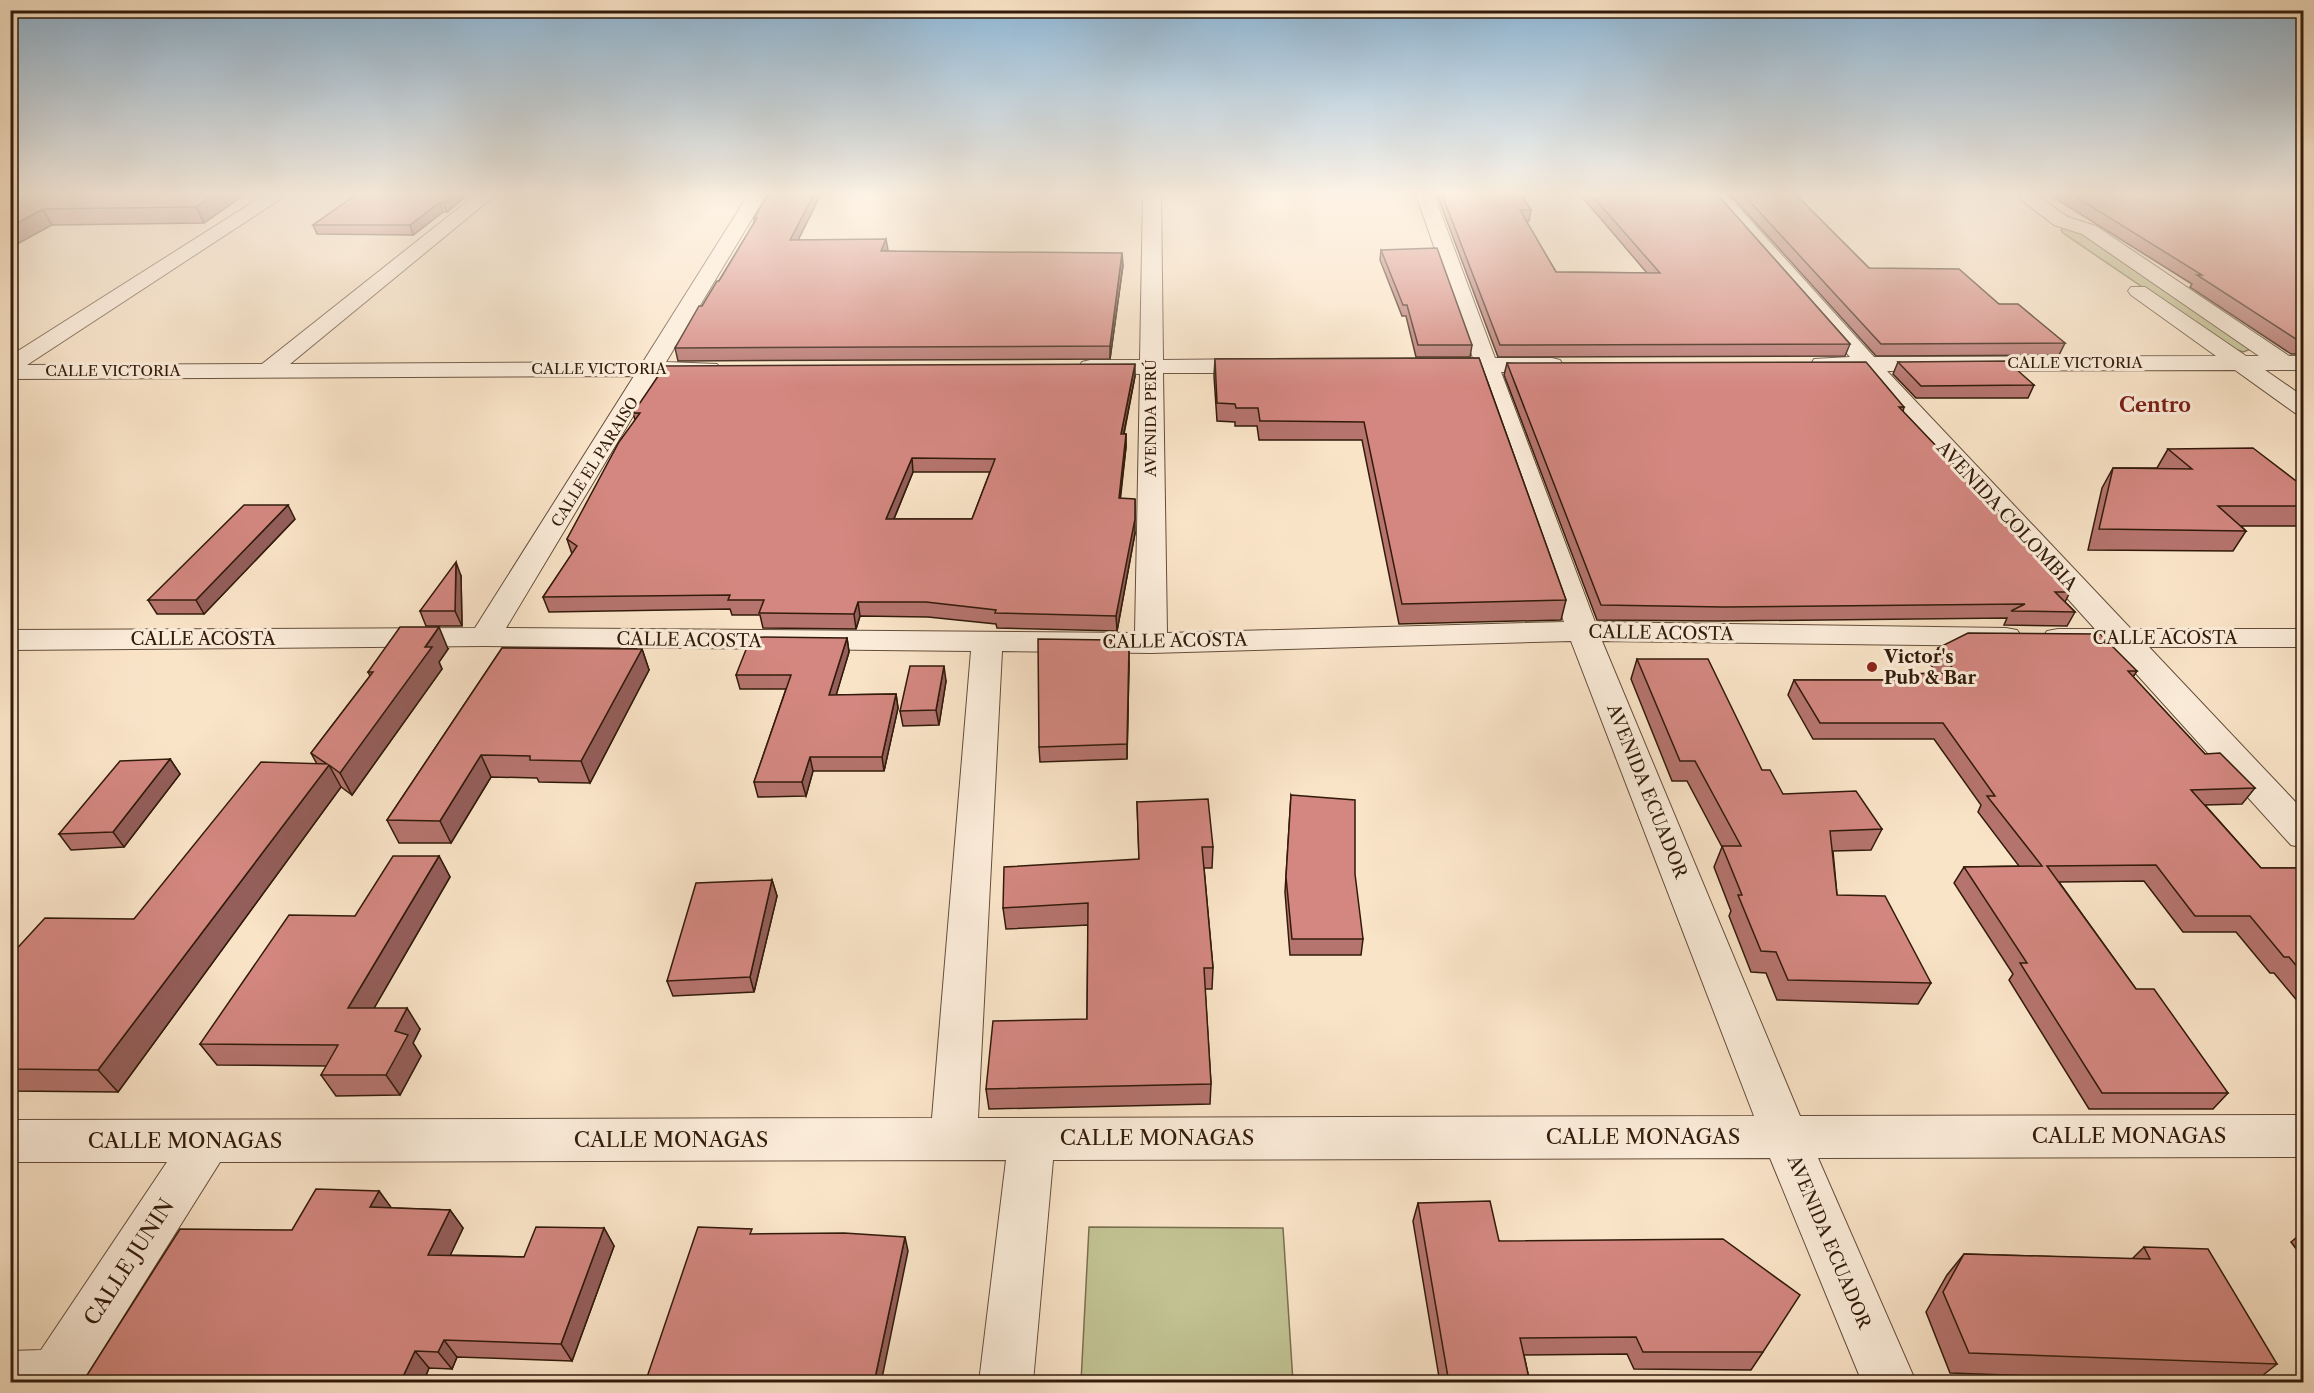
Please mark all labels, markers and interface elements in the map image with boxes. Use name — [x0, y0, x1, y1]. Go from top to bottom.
street label: CALLE VICTORIA — [2007, 353, 2144, 372]
street label: CALLE VICTORIA — [531, 359, 668, 378]
street label: AVENIDA PERÚ — [1141, 359, 1160, 478]
street label: CALLE VICTORIA — [45, 361, 182, 380]
street label: CALLE EL PARAISO — [547, 393, 642, 530]
district label: Centro — [2119, 393, 2191, 417]
street label: AVENIDA COLOMBIA — [1931, 436, 2082, 596]
street label: CALLE ACOSTA — [1588, 621, 1734, 645]
street label: CALLE ACOSTA — [2092, 627, 2238, 649]
street label: CALLE ACOSTA — [130, 628, 276, 650]
street label: CALLE ACOSTA — [616, 628, 762, 652]
street label: CALLE ACOSTA — [1102, 629, 1248, 653]
place label: Victor's Pub & Bar — [1883, 646, 1977, 689]
marker: Victor's Pub & Bar — [1865, 660, 1879, 674]
street label: AVENIDA ECUADOR — [1602, 700, 1692, 882]
street label: CALLE MONAGAS — [2032, 1123, 2226, 1148]
street label: CALLE MONAGAS — [1546, 1124, 1740, 1149]
street label: CALLE MONAGAS — [1060, 1125, 1254, 1150]
street label: CALLE MONAGAS — [574, 1127, 768, 1152]
street label: CALLE MONAGAS — [88, 1128, 282, 1153]
street label: AVENIDA ECUADOR — [1782, 1151, 1876, 1333]
street label: CALLE JUNIN — [78, 1194, 179, 1330]

